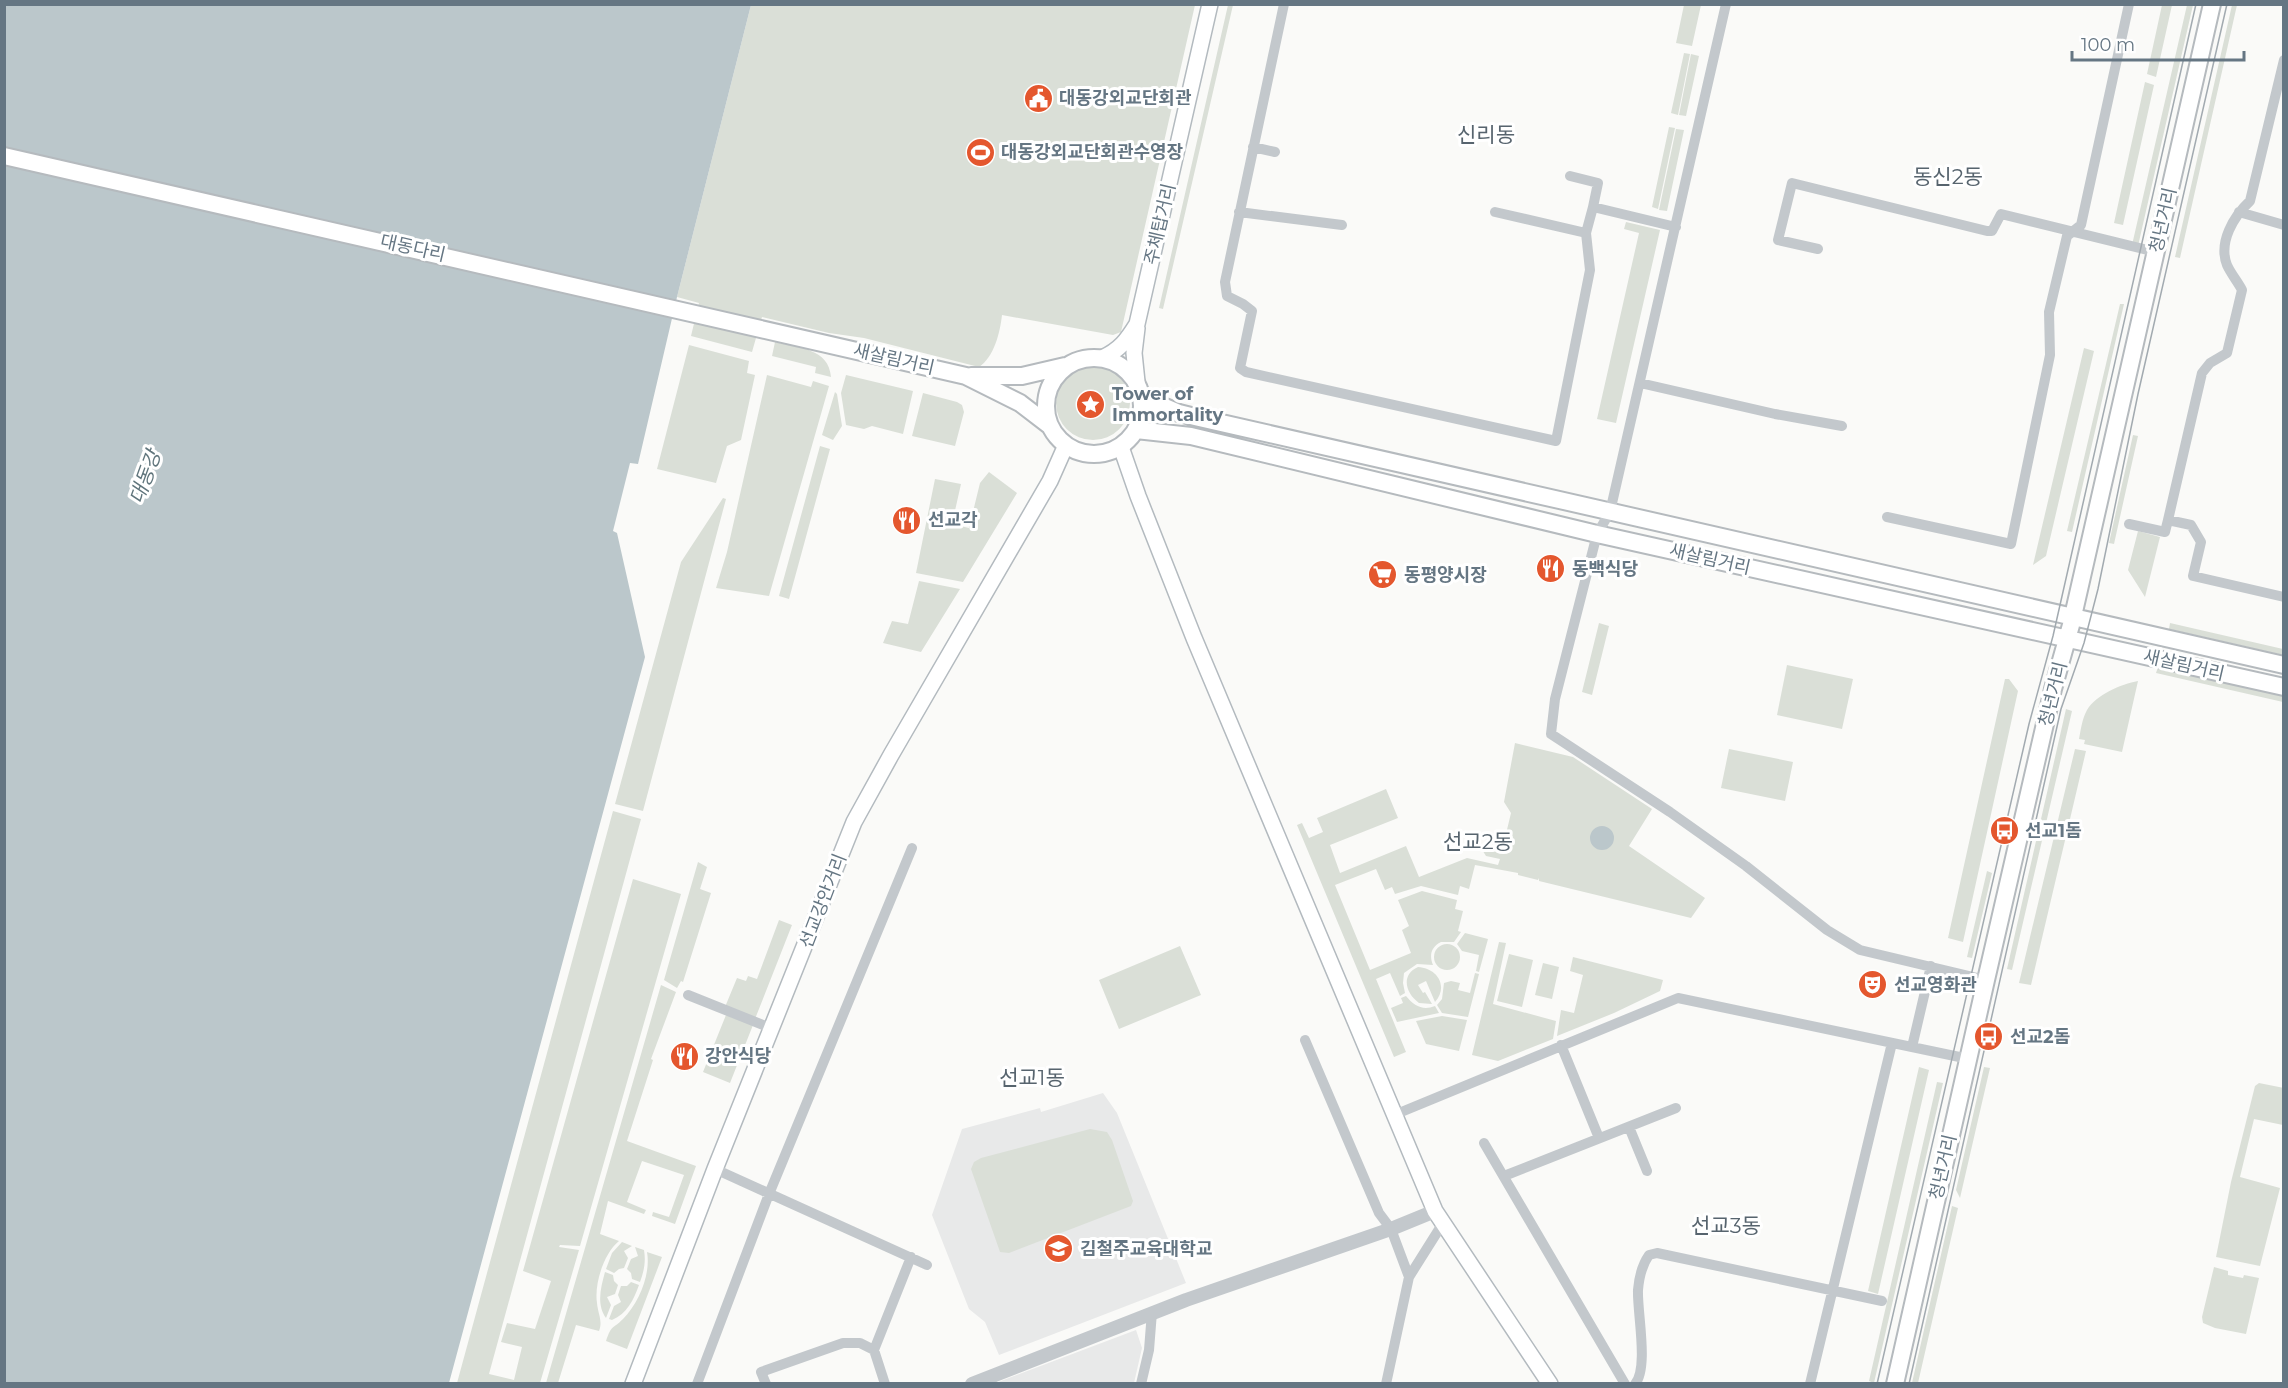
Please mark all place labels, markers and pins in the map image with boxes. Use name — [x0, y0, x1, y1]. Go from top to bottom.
public building icon: 대동강외교단회관 — [1022, 82, 1054, 114]
place label: 대동강외교단회관 — [1059, 87, 1192, 109]
sports icon: 대동강외교단회관수영장 — [964, 136, 996, 168]
place label: 대동강외교단회관수영장 — [1001, 141, 1184, 163]
place label: Tower of Immortality — [1112, 383, 1223, 426]
place icon: Tower of Immortality — [1075, 388, 1107, 420]
restaurant icon: 선교각 — [891, 504, 923, 536]
place label: 선교각 — [928, 509, 978, 531]
restaurant icon: 동백식당 — [1535, 553, 1567, 585]
place label: 동백식당 — [1572, 558, 1638, 580]
supermarket icon: 동평양시장 — [1367, 559, 1399, 591]
place label: 동평양시장 — [1404, 564, 1487, 586]
bus stop icon: 선교1돔 — [1988, 815, 2020, 847]
place label: 선교1돔 — [2025, 820, 2082, 842]
theatre icon: 선교영화관 — [1857, 969, 1889, 1001]
place label: 선교영화관 — [1894, 974, 1977, 996]
bus stop icon: 선교2돔 — [1973, 1021, 2005, 1053]
place label: 선교2돔 — [2010, 1026, 2070, 1048]
restaurant icon: 강안식당 — [668, 1040, 700, 1072]
place label: 강안식당 — [705, 1045, 771, 1067]
school or university icon: 김철주교육대학교 — [1043, 1233, 1075, 1265]
place label: 김철주교육대학교 — [1080, 1238, 1212, 1260]

